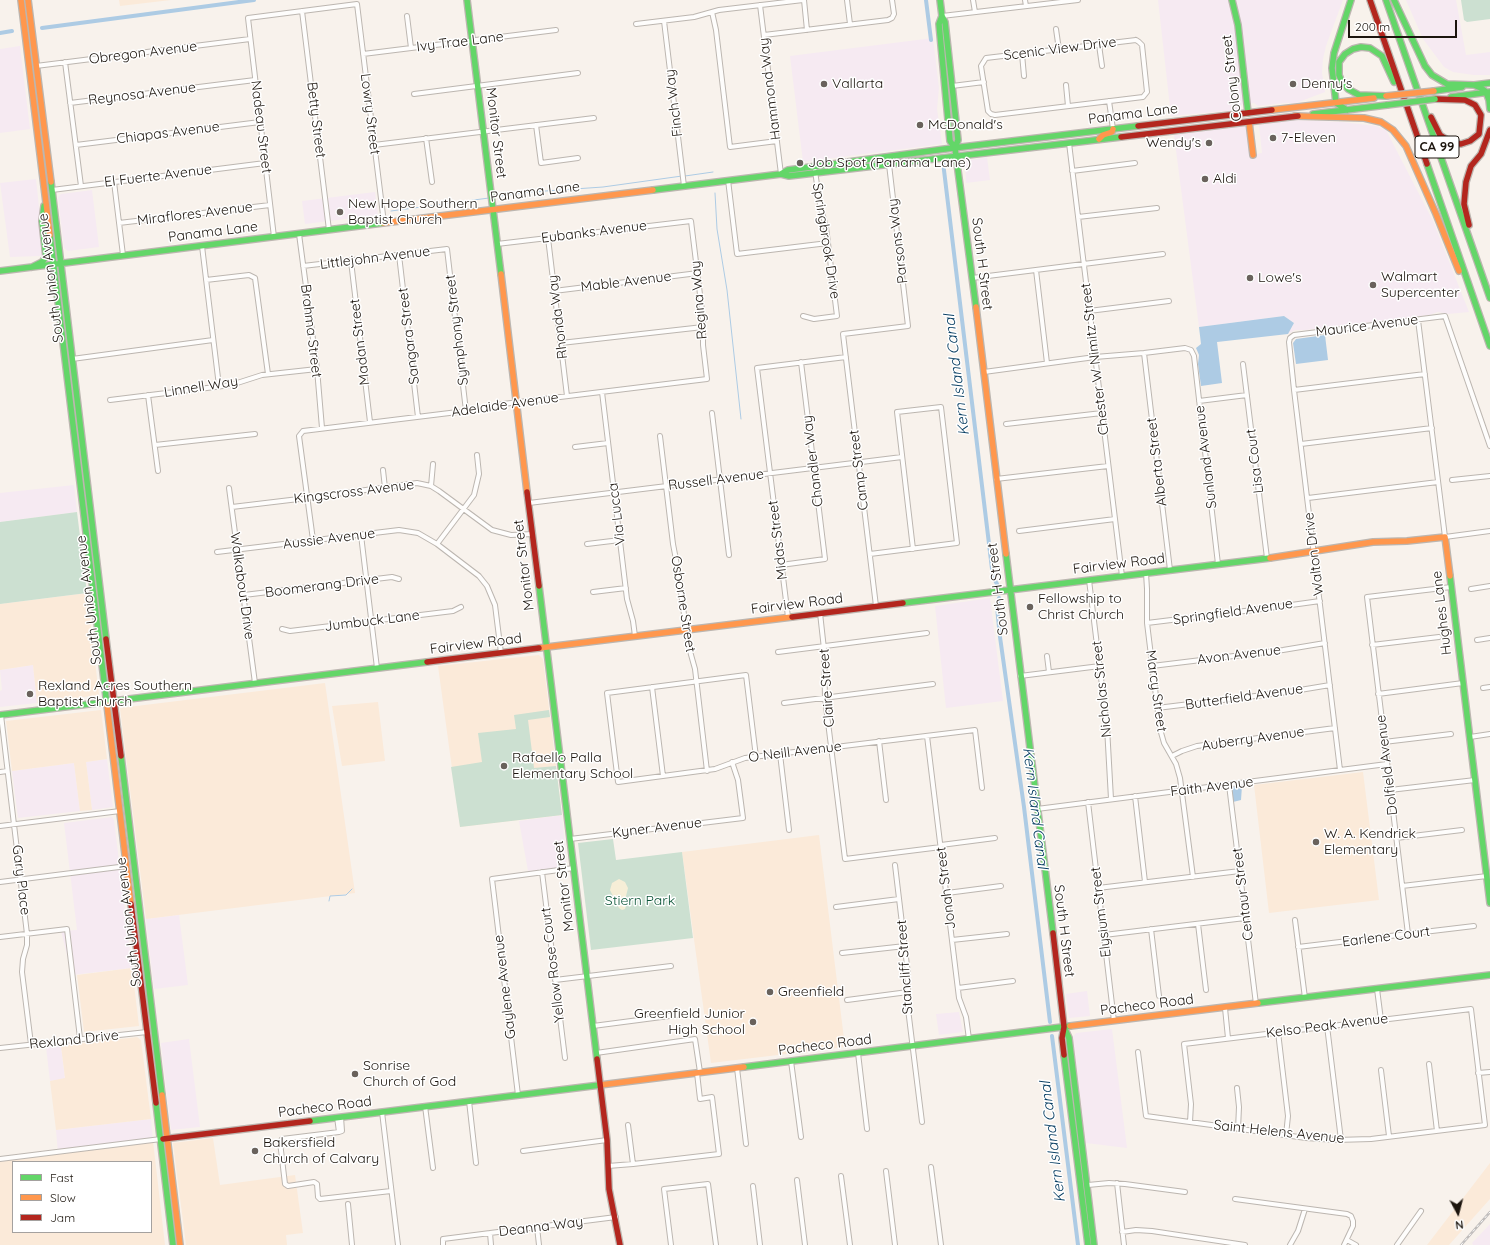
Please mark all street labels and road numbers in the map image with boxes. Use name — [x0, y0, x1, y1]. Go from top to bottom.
street label: Ivy Trae Lane — [415, 28, 505, 56]
street label: Scenic View Drive — [1003, 34, 1117, 64]
street label: Colony Street — [1218, 34, 1246, 122]
street label: Hammond Way — [755, 37, 785, 141]
street label: Obregon Avenue — [88, 38, 198, 68]
street label: Finch Way — [662, 68, 686, 138]
street label: Lowry Street — [357, 72, 383, 156]
street label: Reynosa Avenue — [87, 79, 197, 109]
street label: Nadeau Street — [247, 80, 275, 174]
street label: Betty Street — [303, 81, 329, 159]
street label: Monitor Street — [482, 86, 510, 180]
street label: Panama Lane — [1087, 100, 1179, 128]
street label: Chiapas Avenue — [115, 118, 221, 148]
road number: CA 99 — [1415, 136, 1459, 158]
street label: El Fuerte Avenue — [103, 161, 213, 191]
street label: Panama Lane — [489, 178, 581, 206]
street label: Springbrook Drive — [809, 182, 843, 300]
street label: Parsons Way — [884, 198, 912, 284]
street label: Miraflores Avenue — [136, 199, 254, 229]
street label: South Union Avenue — [35, 212, 67, 344]
street label: Eubanks Avenue — [540, 217, 648, 247]
street label: South H Street — [968, 217, 996, 311]
street label: Panama Lane — [167, 218, 259, 246]
street label: Littlejohn Avenue — [319, 243, 431, 273]
street label: Regina Way — [687, 260, 711, 340]
street label: Mable Avenue — [580, 268, 672, 296]
street label: Symphony Street — [442, 274, 472, 386]
street label: Rhonda Way — [545, 274, 571, 360]
street label: Chester W Nimitz Street — [1077, 282, 1113, 436]
street label: Brahma Street — [297, 283, 325, 379]
street label: Sangara Street — [395, 287, 423, 385]
street label: Madan Street — [346, 298, 374, 386]
street label: Maurice Avenue — [1315, 311, 1419, 341]
street label: Linnell Way — [163, 373, 239, 401]
street label: Adelaide Avenue — [450, 389, 560, 421]
street label: Sunland Avenue — [1191, 404, 1221, 510]
street label: Chandler Way — [799, 414, 827, 508]
street label: Alberta Street — [1143, 417, 1171, 507]
street label: Lisa Court — [1243, 428, 1267, 494]
street label: Camp Street — [846, 429, 872, 511]
street label: Russell Avenue — [667, 466, 765, 494]
street label: Kingscross Avenue — [293, 476, 415, 508]
street label: Via Lucca — [605, 482, 629, 546]
street label: Midas Street — [765, 499, 791, 581]
street label: Walton Drive — [1301, 511, 1327, 597]
street label: Monitor Street — [510, 518, 538, 612]
street label: Aussie Avenue — [282, 525, 376, 553]
street label: Walkabout Drive — [226, 531, 258, 641]
street label: South Union Avenue — [73, 534, 105, 666]
street label: South H Street — [984, 542, 1012, 636]
street label: Fairview Road — [1072, 550, 1166, 578]
street label: Osborne Street — [667, 554, 699, 654]
street label: Hughes Lane — [1428, 570, 1456, 656]
street label: Boomerang Drive — [264, 571, 380, 601]
street label: Fairview Road — [750, 590, 844, 618]
street label: Springfield Avenue — [1172, 595, 1294, 629]
street label: Jumbuck Lane — [323, 607, 421, 635]
street label: Fairview Road — [429, 630, 523, 658]
street label: Nicholas Street — [1089, 640, 1115, 738]
street label: Avon Avenue — [1196, 642, 1282, 668]
street label: Claire Street — [816, 648, 838, 728]
street label: Marcy Street — [1142, 649, 1170, 733]
street label: Butterfield Avenue — [1184, 680, 1304, 714]
street label: Dolfield Avenue — [1373, 714, 1401, 816]
street label: Auberry Avenue — [1200, 723, 1306, 755]
street label: O Neill Avenue — [747, 738, 843, 766]
street label: Faith Avenue — [1170, 774, 1254, 800]
street label: Kyner Avenue — [611, 814, 703, 842]
street label: Monitor Street — [550, 839, 578, 933]
street label: Gary Place — [8, 844, 34, 916]
street label: Jonah Street — [933, 846, 959, 930]
street label: Centaur Street — [1229, 846, 1257, 942]
street label: South Union Avenue — [113, 856, 145, 988]
street label: Elysium Street — [1087, 866, 1115, 958]
street label: South H Street — [1050, 884, 1078, 978]
street label: Yellow Rose Court — [538, 906, 568, 1024]
street label: Stancliff Street — [893, 919, 917, 1015]
street label: Earlene Court — [1341, 923, 1431, 951]
street label: Gaylene Avenue — [490, 934, 520, 1040]
street label: Pacheco Road — [1099, 991, 1195, 1019]
street label: Kelso Peak Avenue — [1265, 1010, 1389, 1042]
street label: Rexland Drive — [29, 1027, 119, 1053]
street label: Pacheco Road — [777, 1031, 873, 1059]
street label: Pacheco Road — [277, 1093, 373, 1121]
street label: Saint Helens Avenue — [1213, 1117, 1345, 1147]
street label: Deanna Way — [498, 1213, 584, 1241]

